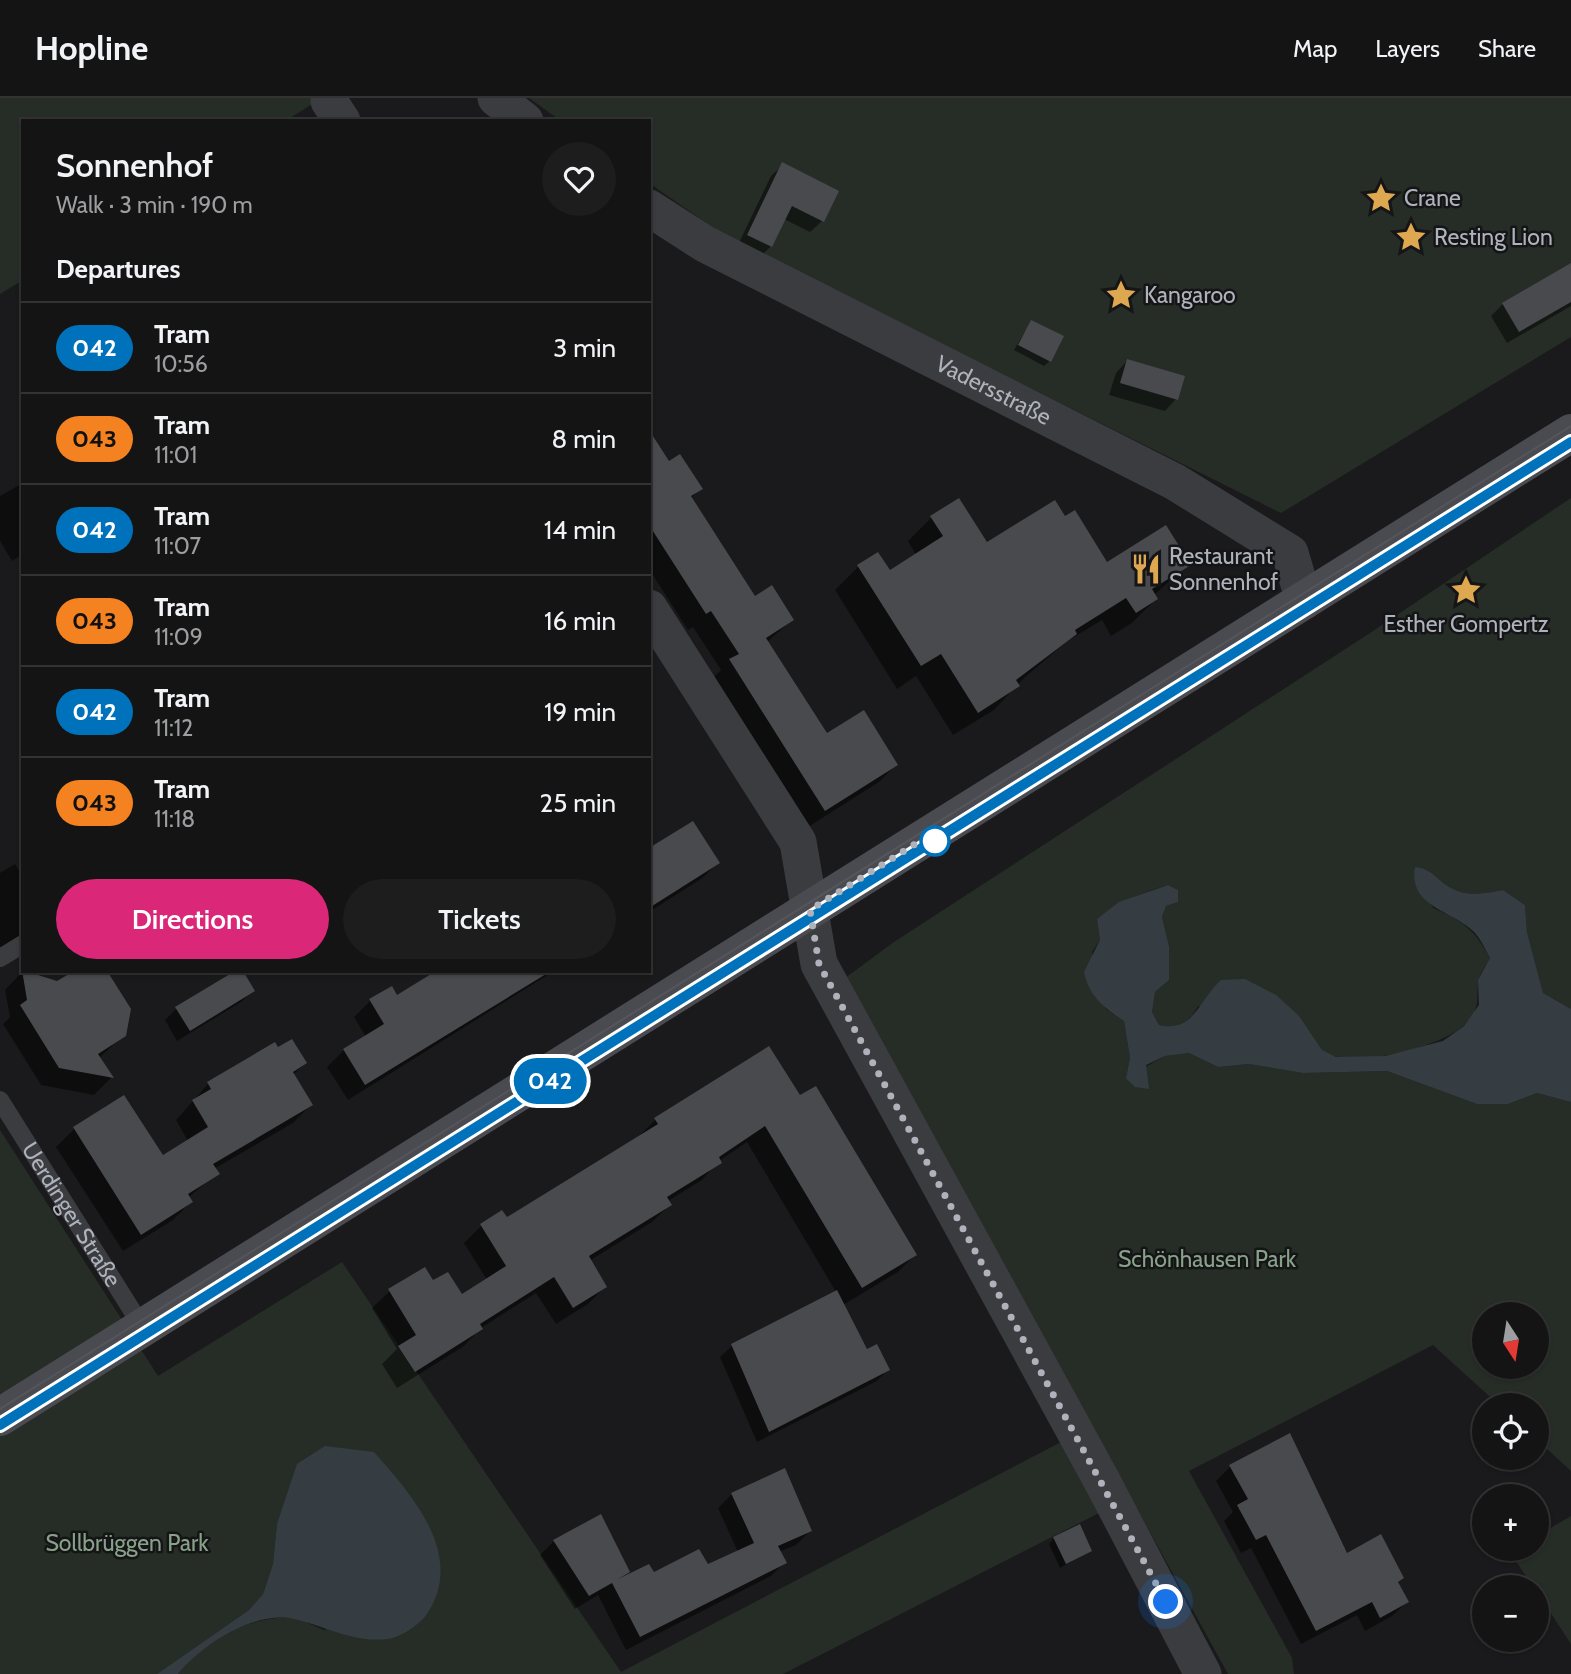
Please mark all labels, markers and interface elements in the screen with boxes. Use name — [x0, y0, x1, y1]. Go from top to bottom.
text: Hopline — [35, 28, 148, 68]
text: Map — [1293, 34, 1337, 63]
text: Layers — [1375, 34, 1440, 63]
text: Share — [1478, 34, 1536, 63]
button: heart — [542, 142, 616, 216]
text: Sonnenhof — [56, 145, 213, 185]
place icon: Crane — [1364, 181, 1398, 215]
place label: Crane — [1404, 184, 1461, 212]
text: Walk · 3 min · 190 m — [56, 191, 253, 219]
place icon: Resting Lion — [1394, 220, 1428, 254]
place label: Resting Lion — [1434, 223, 1553, 251]
text: Departures — [56, 253, 180, 285]
place icon: Kangaroo — [1104, 278, 1138, 312]
place label: Kangaroo — [1144, 281, 1236, 309]
text: Tram — [154, 318, 210, 350]
text: 3 min — [553, 332, 616, 364]
text: 042 — [72, 333, 117, 362]
street label: Vadersstraße — [931, 349, 1056, 431]
text: 10:56 — [154, 350, 208, 378]
text: Tram — [154, 409, 210, 441]
text: 8 min — [552, 423, 616, 455]
text: 043 — [72, 424, 117, 453]
text: 11:01 — [154, 441, 197, 469]
text: Tram — [154, 500, 210, 532]
text: 14 min — [544, 514, 616, 546]
text: 042 — [72, 515, 117, 544]
text: 11:07 — [154, 532, 201, 560]
place label: Restaurant Sonnenhof — [1169, 542, 1278, 596]
restaurant icon: Restaurant Sonnenhof — [1129, 552, 1163, 586]
place icon: Esther Gompertz — [1449, 573, 1483, 607]
text: Tram — [154, 591, 210, 623]
text: 16 min — [544, 605, 616, 637]
text: 043 — [72, 606, 117, 635]
place label: Esther Gompertz — [1383, 610, 1549, 638]
text: 11:09 — [154, 623, 203, 651]
text: Tram — [154, 682, 210, 714]
text: 19 min — [544, 696, 616, 728]
text: 042 — [72, 697, 117, 726]
text: 11:12 — [154, 714, 193, 742]
text: Tram — [154, 773, 210, 805]
text: 25 min — [540, 787, 616, 819]
text: 043 — [72, 788, 117, 817]
text: 11:18 — [154, 805, 195, 833]
unlabelled marker — [920, 826, 950, 856]
button: Directions — [56, 879, 329, 959]
button: Tickets — [343, 879, 616, 959]
line badge: 042 — [510, 1058, 590, 1104]
text: 042 — [528, 1066, 572, 1095]
street label: Uerdinger Straße — [16, 1137, 128, 1292]
park label: Schönhausen Park — [1118, 1245, 1297, 1273]
north arrow — [1472, 1302, 1549, 1379]
map controls — [1472, 1302, 1549, 1652]
button: locate — [1472, 1393, 1549, 1470]
button: + — [1472, 1484, 1549, 1561]
park label: Sollbrüggen Park — [45, 1529, 209, 1557]
button: − — [1472, 1575, 1549, 1652]
your location — [1148, 1584, 1183, 1619]

